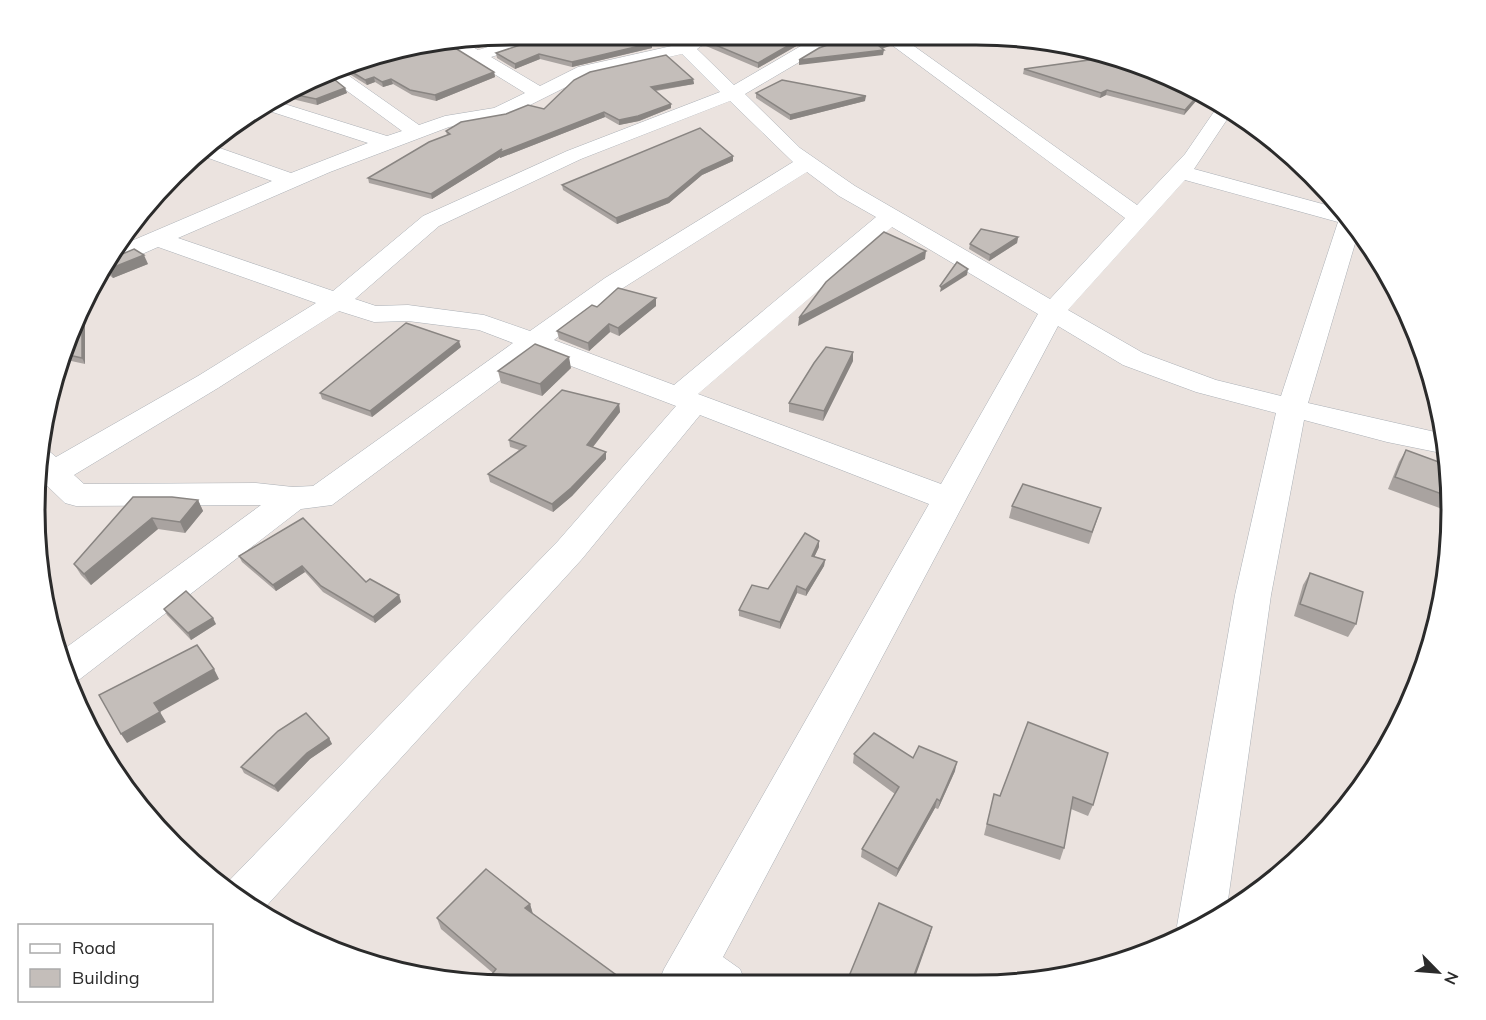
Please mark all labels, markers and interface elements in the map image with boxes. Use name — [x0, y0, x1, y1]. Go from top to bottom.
legend — [18, 924, 213, 1002]
text: Road — [72, 936, 116, 959]
north arrow — [1408, 942, 1468, 1002]
text: Building — [72, 966, 140, 989]
text: N — [1440, 969, 1463, 988]

